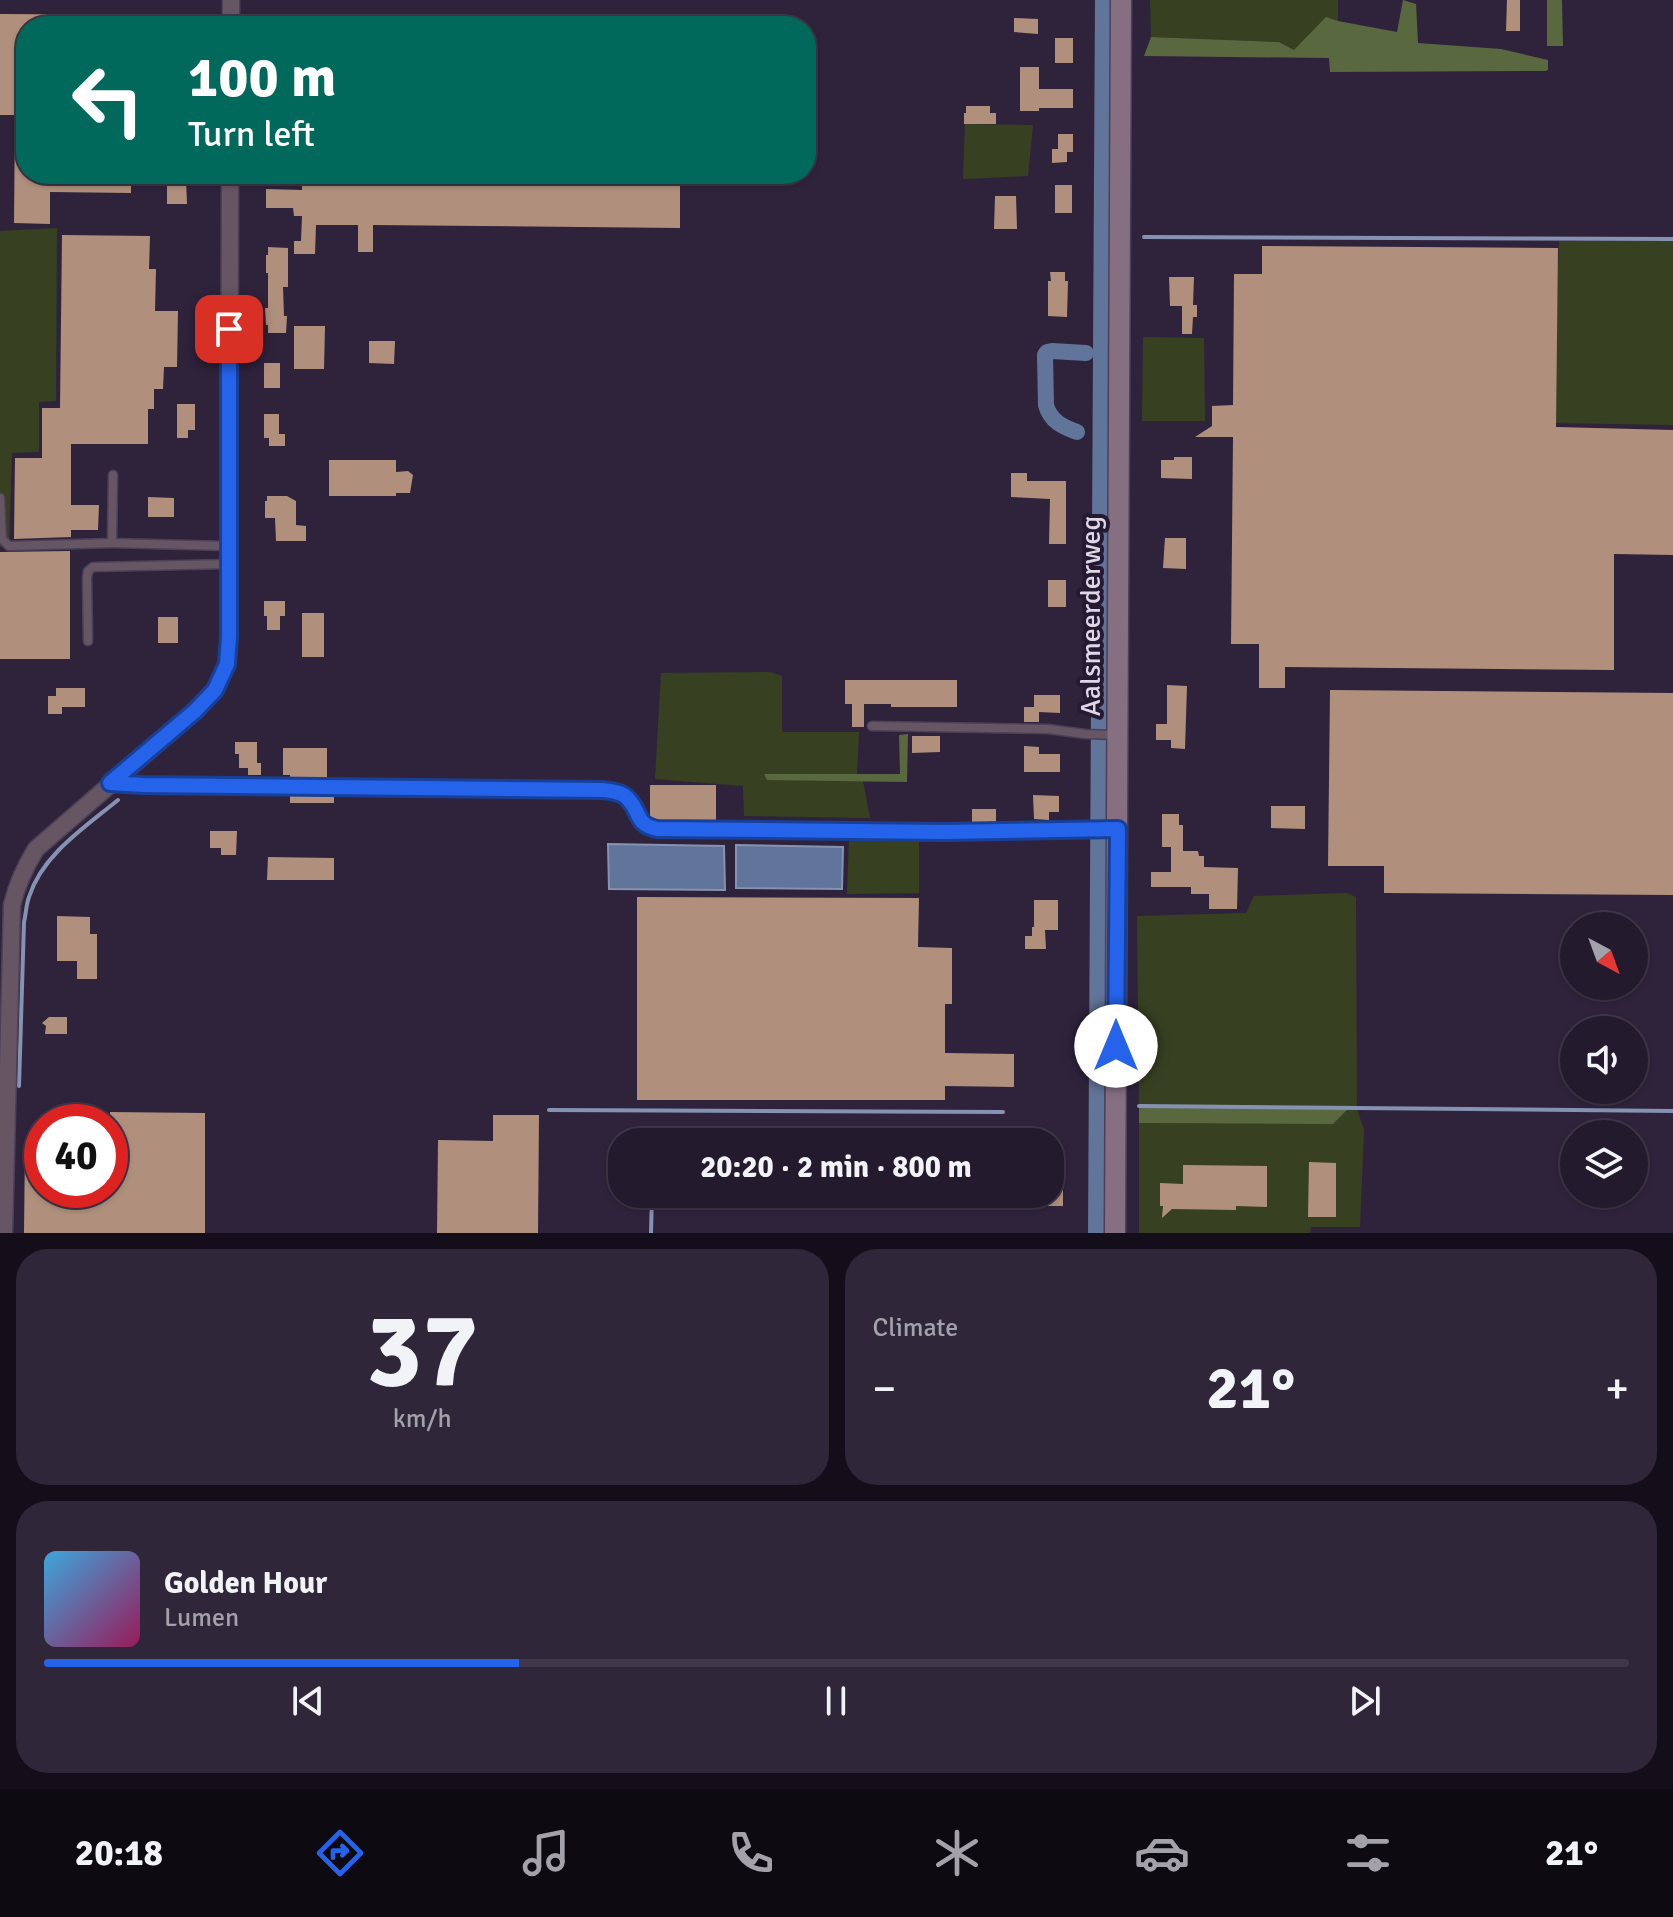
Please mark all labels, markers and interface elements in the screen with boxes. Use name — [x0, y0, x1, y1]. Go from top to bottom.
text: 100 m — [188, 43, 336, 112]
icon: left — [56, 48, 160, 152]
text: Turn left — [188, 112, 315, 157]
pin — [195, 295, 263, 363]
icon: arrive — [207, 307, 251, 351]
street label: Aalsmeerderweg — [1074, 516, 1108, 716]
north arrow — [1560, 912, 1648, 1000]
map controls — [1560, 912, 1648, 1208]
position arrow — [1074, 1004, 1158, 1088]
button: sound — [1560, 1016, 1648, 1104]
speed limit sign: 40 — [24, 1104, 128, 1208]
button: layers — [1560, 1120, 1648, 1208]
text: 20:20 · 2 min · 800 m — [700, 1149, 972, 1186]
text: 37 — [366, 1287, 478, 1415]
text: Climate — [873, 1312, 958, 1344]
text: 21° — [1206, 1352, 1295, 1426]
text: − — [873, 1362, 896, 1416]
text: + — [1605, 1362, 1629, 1416]
text: km/h — [393, 1403, 452, 1435]
text: Golden Hour — [164, 1565, 327, 1602]
text: Lumen — [164, 1602, 239, 1634]
icon: previous — [286, 1679, 330, 1723]
icon: pause — [814, 1679, 858, 1723]
icon: next — [1343, 1679, 1387, 1723]
icon: directions — [312, 1825, 368, 1881]
icon: music — [518, 1825, 574, 1881]
icon: phone — [723, 1825, 779, 1881]
icon: climate — [929, 1825, 985, 1881]
icon: car — [1134, 1825, 1190, 1881]
icon: filters — [1340, 1825, 1396, 1881]
text: 20:18 — [75, 1831, 163, 1876]
text: 21° — [1545, 1831, 1598, 1876]

